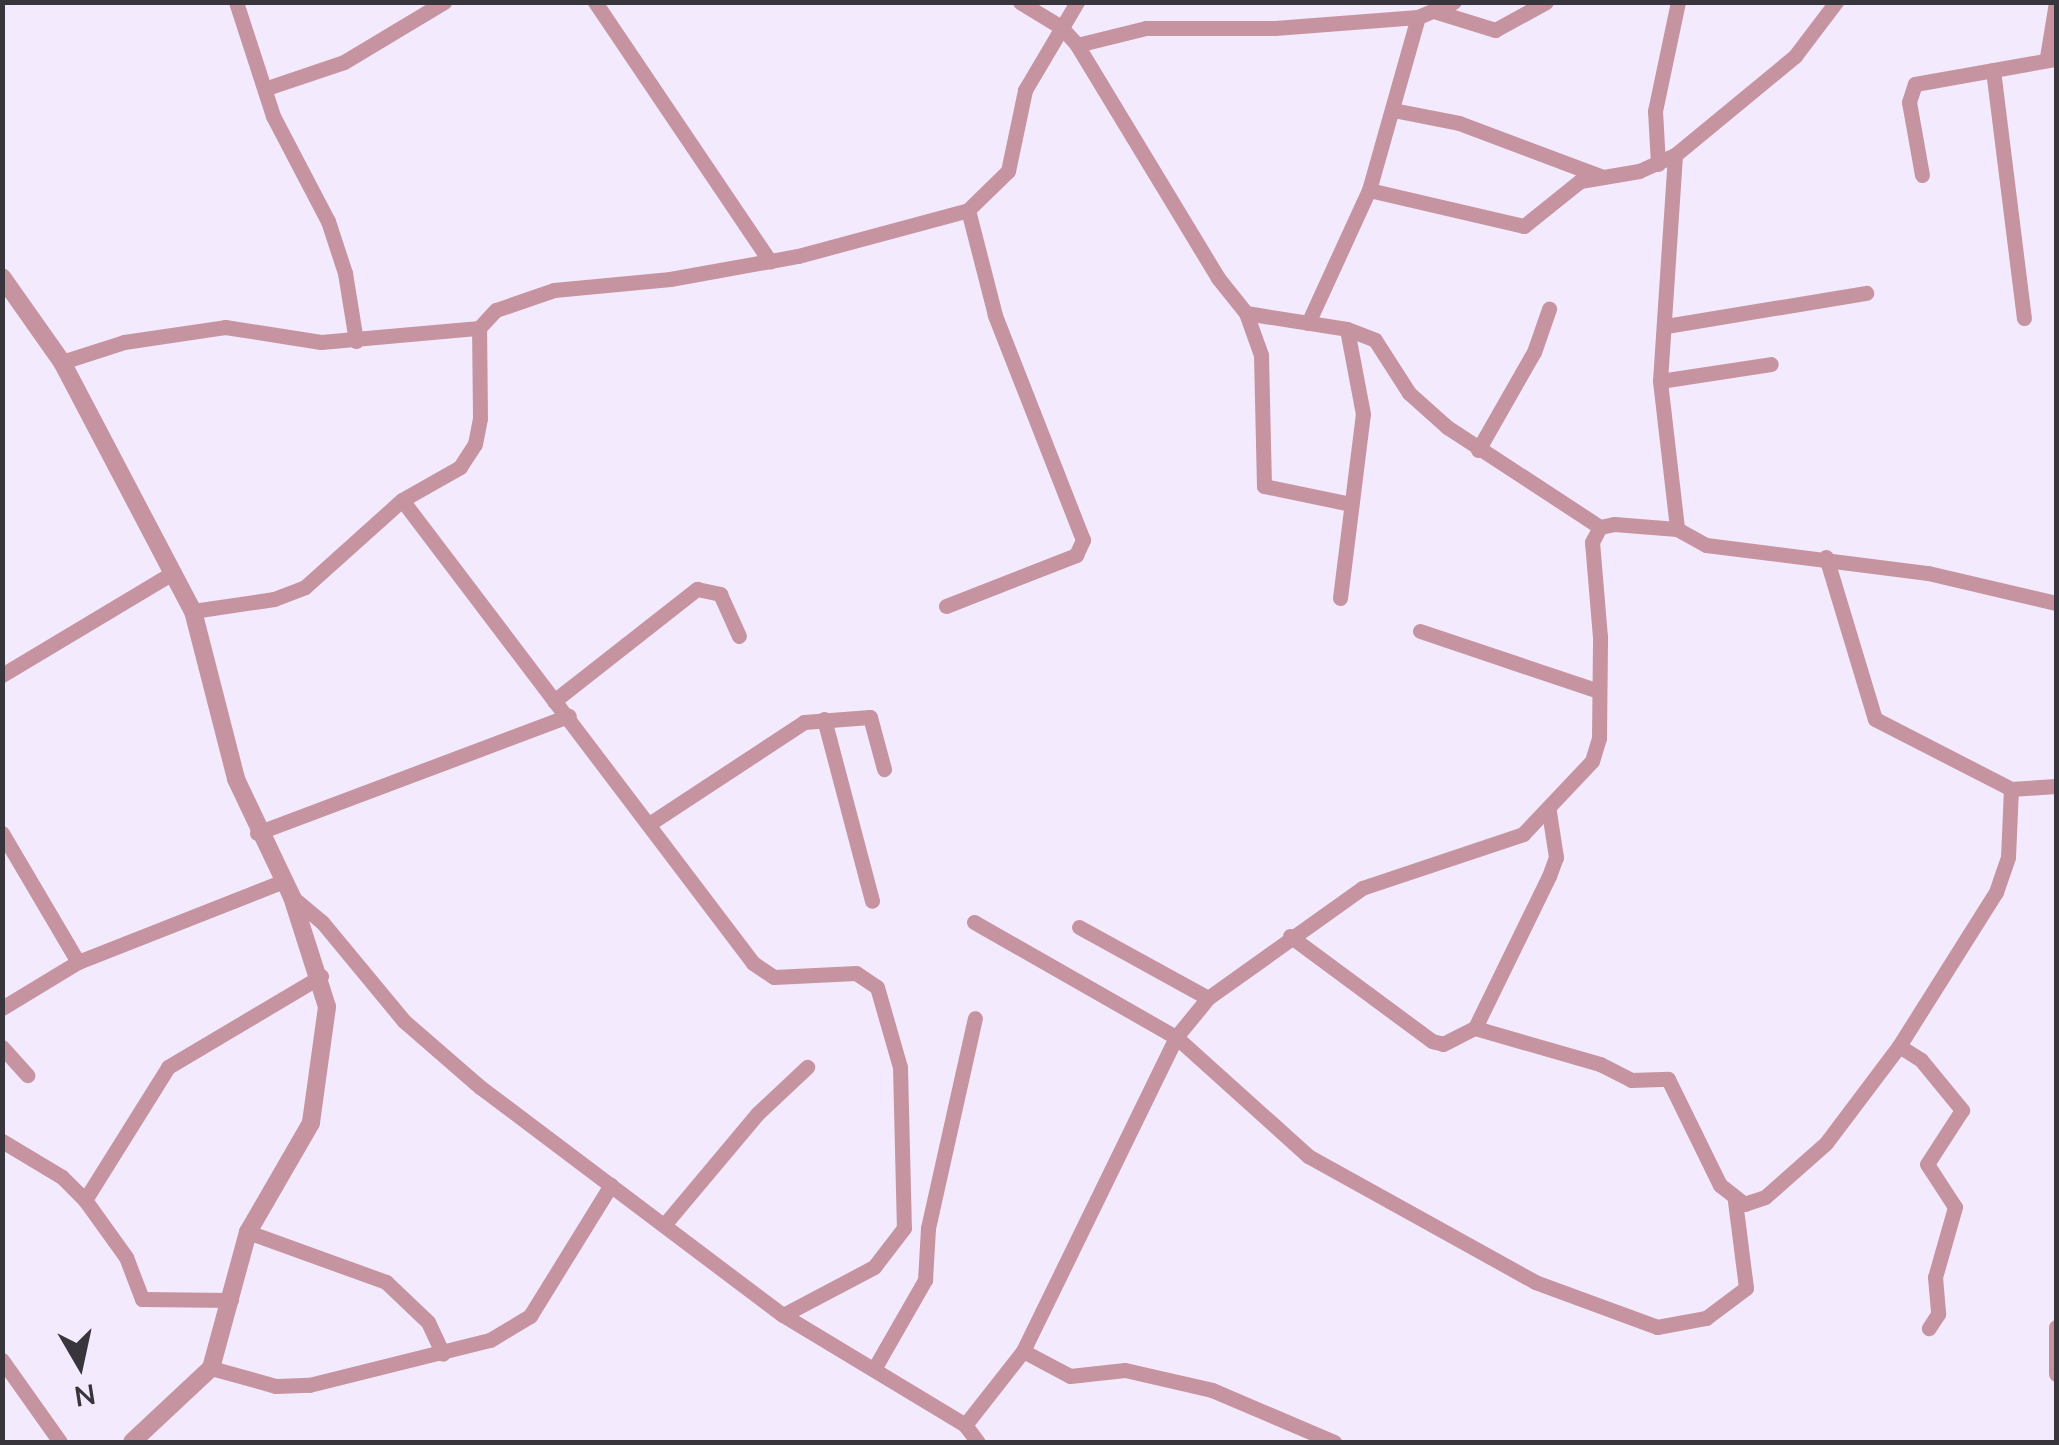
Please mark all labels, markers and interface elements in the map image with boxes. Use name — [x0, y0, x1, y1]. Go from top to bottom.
north arrow — [30, 1315, 130, 1415]
text: N — [71, 1374, 98, 1415]

